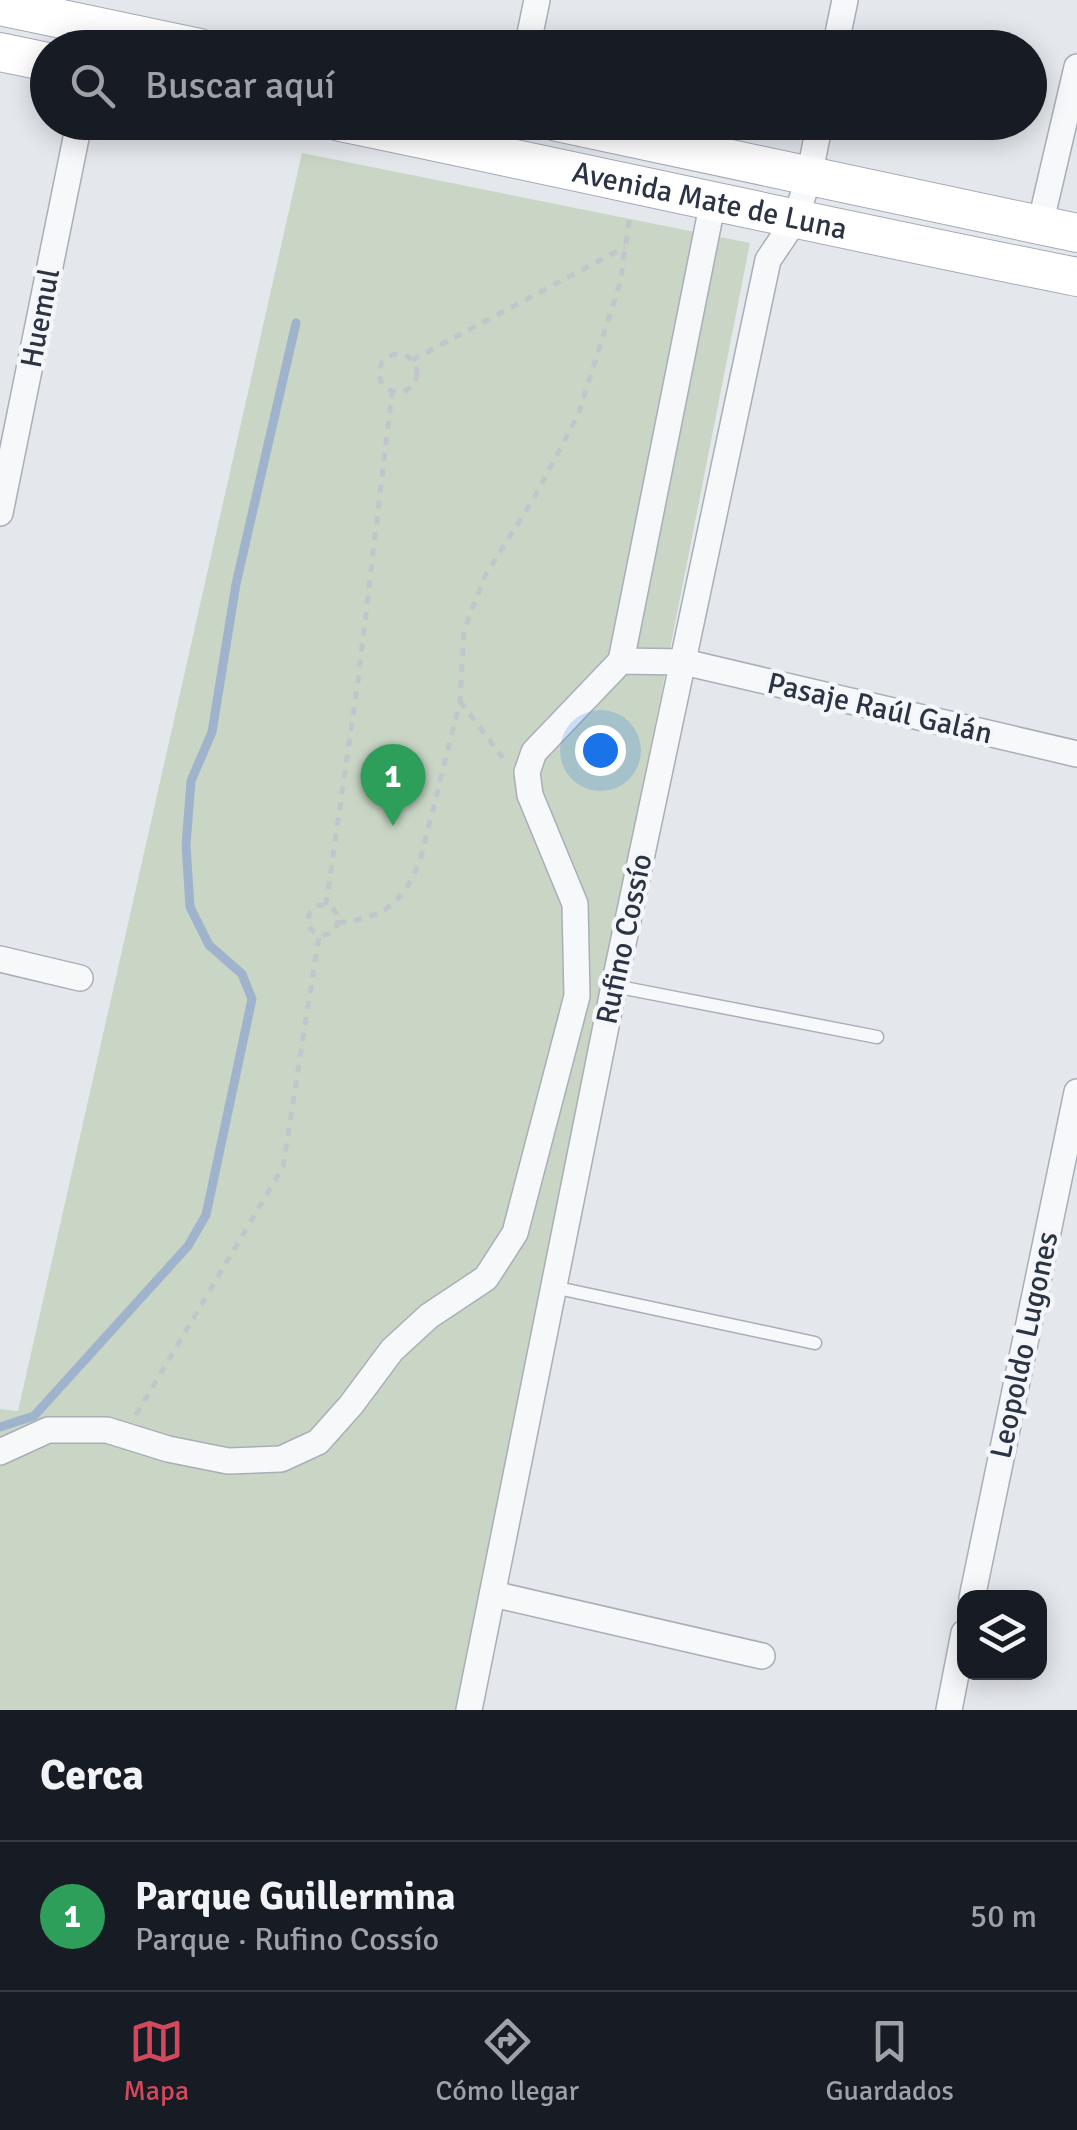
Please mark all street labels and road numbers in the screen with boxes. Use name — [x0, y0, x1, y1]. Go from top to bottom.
street label: Avenida Mate de Luna — [569, 154, 850, 248]
street label: Huemul — [13, 265, 68, 371]
street label: Pasaje Raúl Galán — [764, 665, 996, 752]
street label: Rufino Cossío — [588, 850, 661, 1028]
street label: Leopoldo Lugones — [982, 1228, 1067, 1462]

